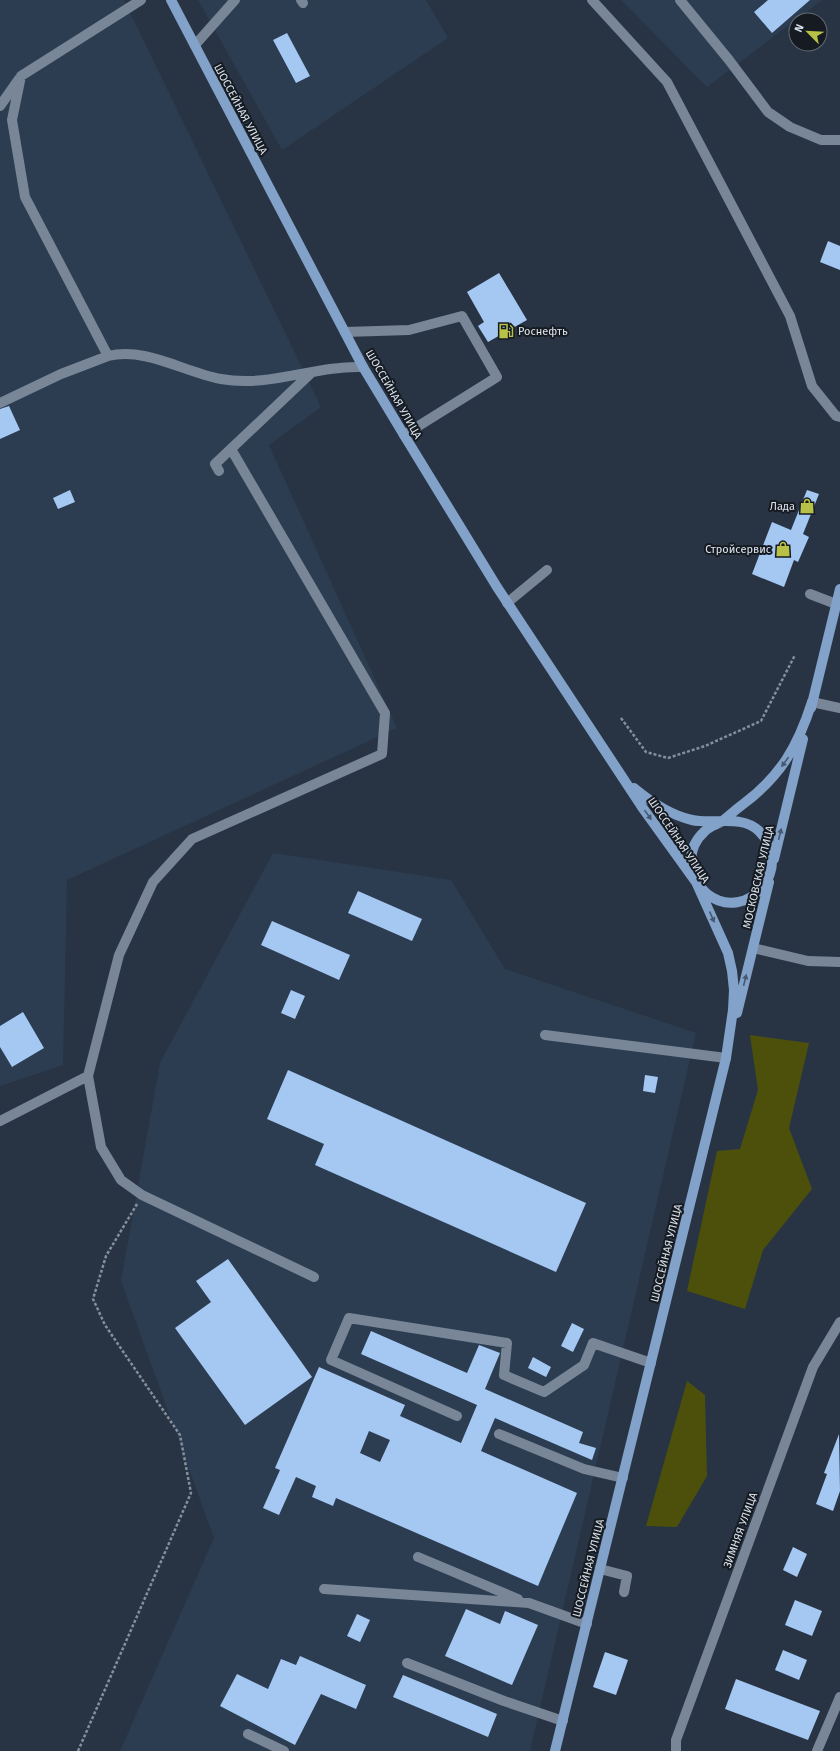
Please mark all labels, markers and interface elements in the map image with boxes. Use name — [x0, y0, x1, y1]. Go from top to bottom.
north arrow — [788, 12, 828, 52]
text: N — [792, 22, 807, 34]
street label: ШОССЕЙНАЯ УЛИЦА — [211, 62, 270, 157]
fuel station icon: Роснефть — [497, 322, 515, 340]
place label: Роснефть — [518, 325, 568, 338]
street label: ШОССЕЙНАЯ УЛИЦА — [363, 347, 425, 442]
shop icon: Лада — [798, 497, 816, 515]
place label: Лада — [770, 500, 795, 513]
shop icon: Стройсервис — [774, 540, 792, 558]
place label: Стройсервис — [705, 543, 771, 556]
one-way arrow — [781, 757, 789, 767]
street label: ШОССЕЙНАЯ УЛИЦА — [645, 795, 713, 886]
one-way arrow — [644, 809, 652, 820]
street label: МОСКОВСКАЯ УЛИЦА — [740, 824, 777, 930]
one-way arrow — [778, 828, 784, 840]
one-way arrow — [709, 912, 715, 923]
one-way arrow — [743, 974, 749, 986]
street label: ШОССЕЙНАЯ УЛИЦА — [648, 1202, 685, 1304]
street label: ЗИМНЯЯ УЛИЦА — [721, 1490, 760, 1570]
street label: ШОССЕЙНАЯ УЛИЦА — [570, 1517, 607, 1619]

